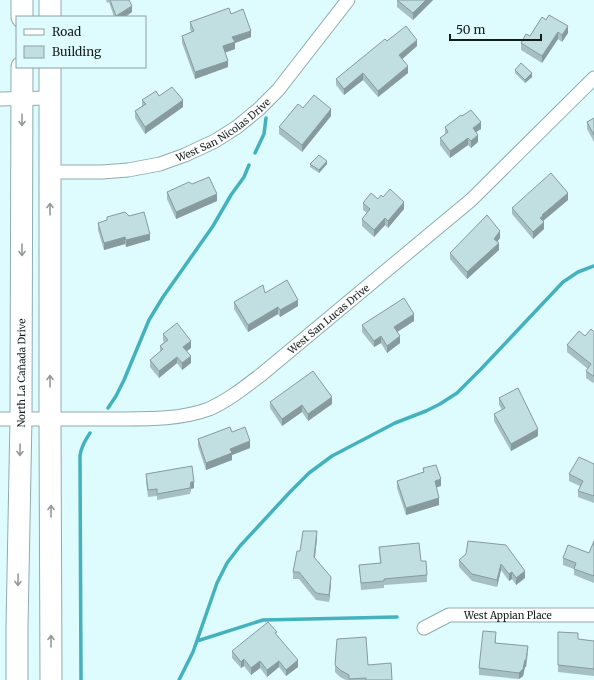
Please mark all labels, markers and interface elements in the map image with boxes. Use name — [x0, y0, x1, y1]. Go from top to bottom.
legend — [16, 16, 146, 68]
scale bar — [450, 16, 541, 42]
text: 50 m — [456, 22, 485, 37]
text: Road — [52, 24, 81, 39]
text: Building — [52, 44, 102, 59]
street label: West San Nicolas Drive — [173, 95, 273, 165]
one-way arrow — [18, 113, 26, 126]
one-way arrow — [46, 203, 54, 216]
one-way arrow — [18, 243, 26, 256]
street label: West San Lucas Drive — [284, 281, 372, 358]
street label: North La Cañada Drive — [15, 319, 28, 428]
one-way arrow — [46, 375, 54, 388]
one-way arrow — [16, 443, 24, 456]
one-way arrow — [47, 505, 55, 518]
one-way arrow — [14, 573, 22, 586]
street label: West Appian Place — [463, 609, 552, 622]
one-way arrow — [47, 635, 55, 648]

